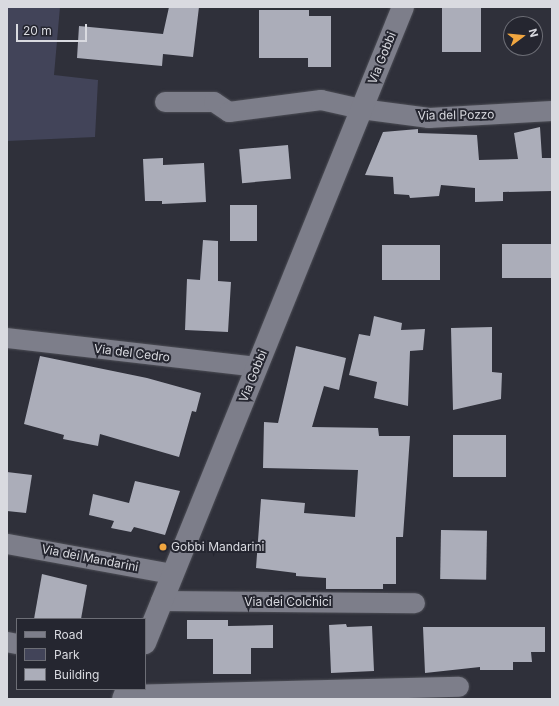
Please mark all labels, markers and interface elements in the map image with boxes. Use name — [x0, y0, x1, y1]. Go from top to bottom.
scale bar — [18, 16, 89, 42]
north arrow — [503, 16, 543, 56]
text: 20 m — [23, 23, 52, 38]
text: N — [526, 27, 541, 39]
street label: Via Gobbi — [365, 30, 399, 86]
street label: Via del Pozzo — [417, 107, 495, 123]
street label: Via del Cedro — [93, 341, 171, 365]
street label: Via Gobbi — [236, 348, 270, 404]
place label: Gobbi Mandarini — [171, 540, 264, 554]
street label: Via dei Mandarini — [40, 542, 140, 574]
marker: Gobbi Mandarini — [158, 542, 168, 552]
street label: Via dei Colchici — [244, 595, 332, 609]
legend — [16, 618, 146, 690]
text: Road — [54, 627, 83, 642]
text: Park — [54, 647, 80, 662]
text: Building — [54, 667, 99, 682]

